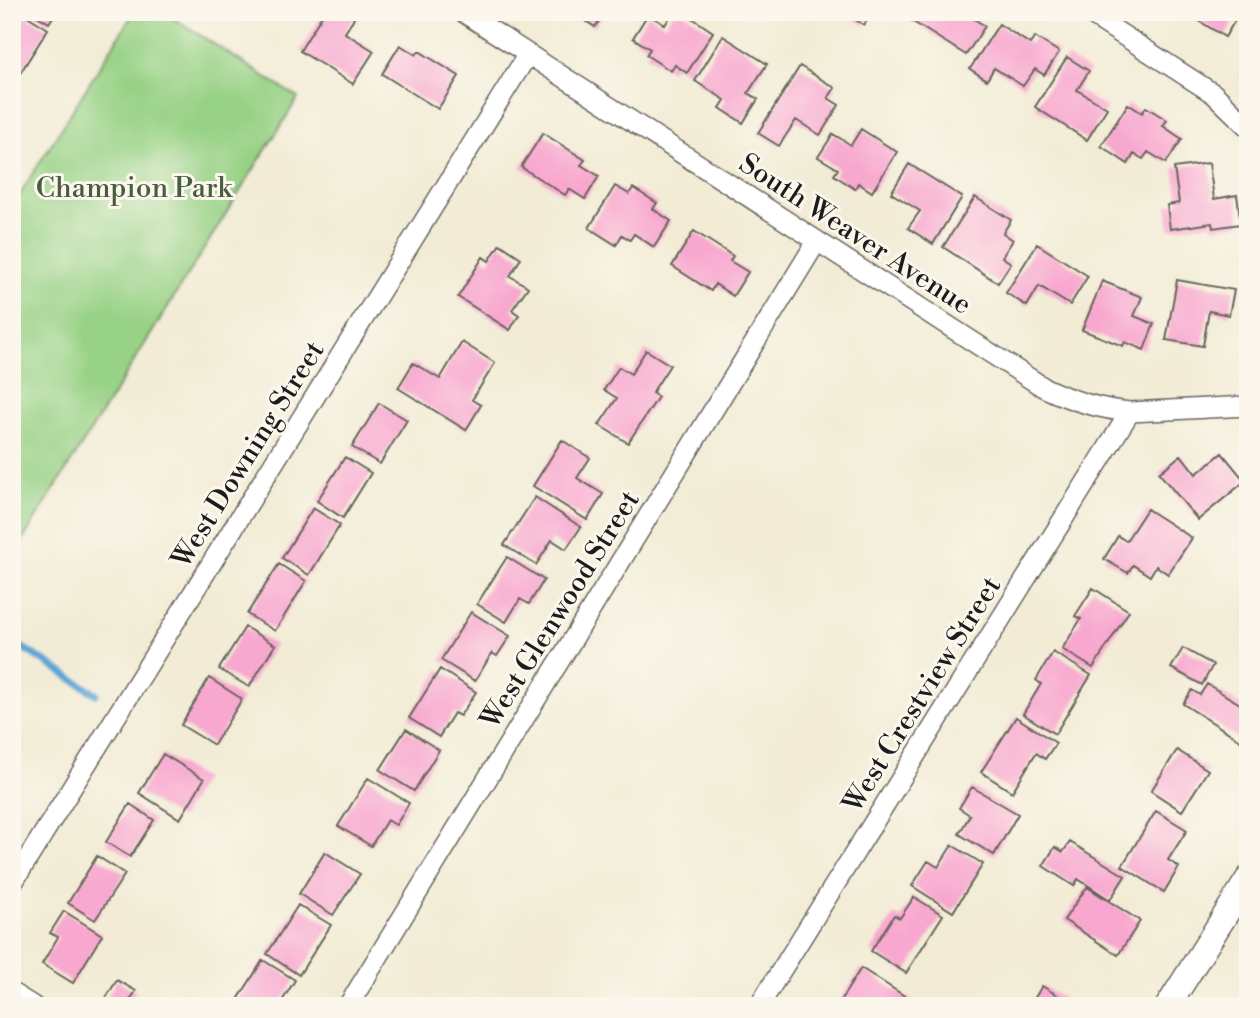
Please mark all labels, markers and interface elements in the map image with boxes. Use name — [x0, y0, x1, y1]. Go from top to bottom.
street label: South Weaver Avenue — [732, 146, 978, 322]
park label: Champion Park — [36, 171, 234, 206]
street label: West Downing Street — [164, 335, 332, 576]
street label: West Glenwood Street — [472, 484, 648, 736]
street label: West Crestview Street — [835, 570, 1009, 820]

